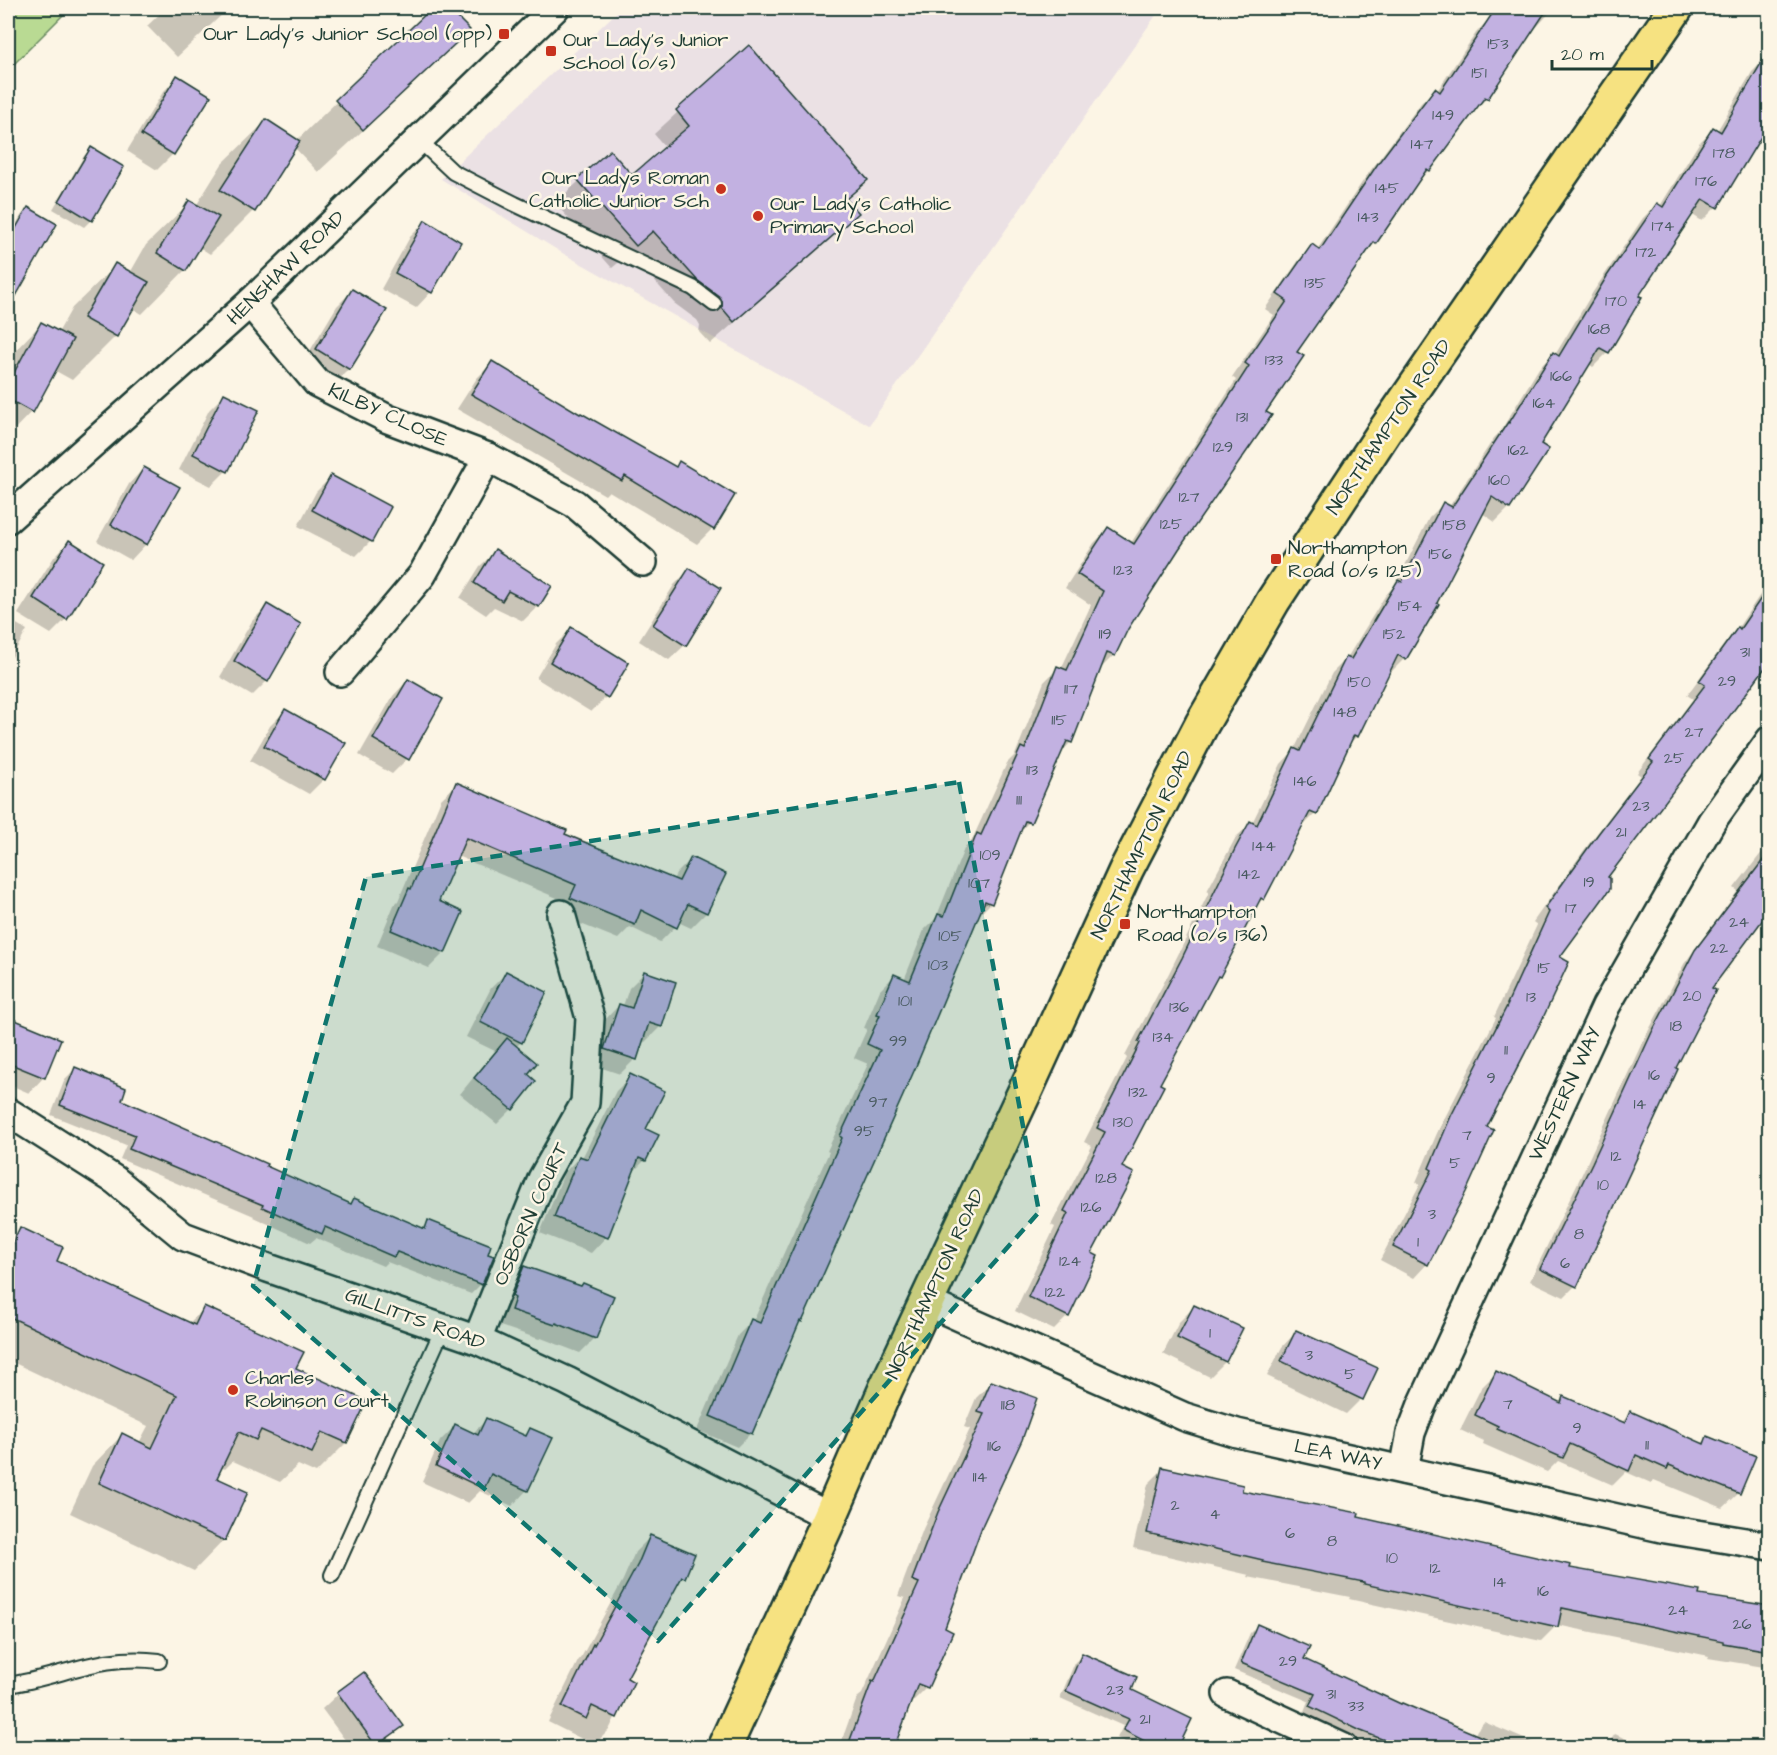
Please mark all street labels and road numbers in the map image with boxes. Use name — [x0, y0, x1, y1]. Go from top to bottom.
street label: HENSHAW ROAD — [221, 204, 351, 332]
street label: NORTHAMPTON ROAD — [1320, 333, 1458, 521]
street label: KILBY CLOSE — [324, 376, 452, 454]
street label: NORTHAMPTON ROAD — [1084, 746, 1200, 944]
street label: WESTERN WAY — [1522, 1022, 1608, 1166]
street label: OSBORN COURT — [487, 1137, 575, 1290]
street label: NORTHAMPTON ROAD — [879, 1184, 991, 1384]
street label: GILLITTS ROAD — [341, 1281, 489, 1357]
street label: LEA WAY — [1292, 1432, 1385, 1478]

